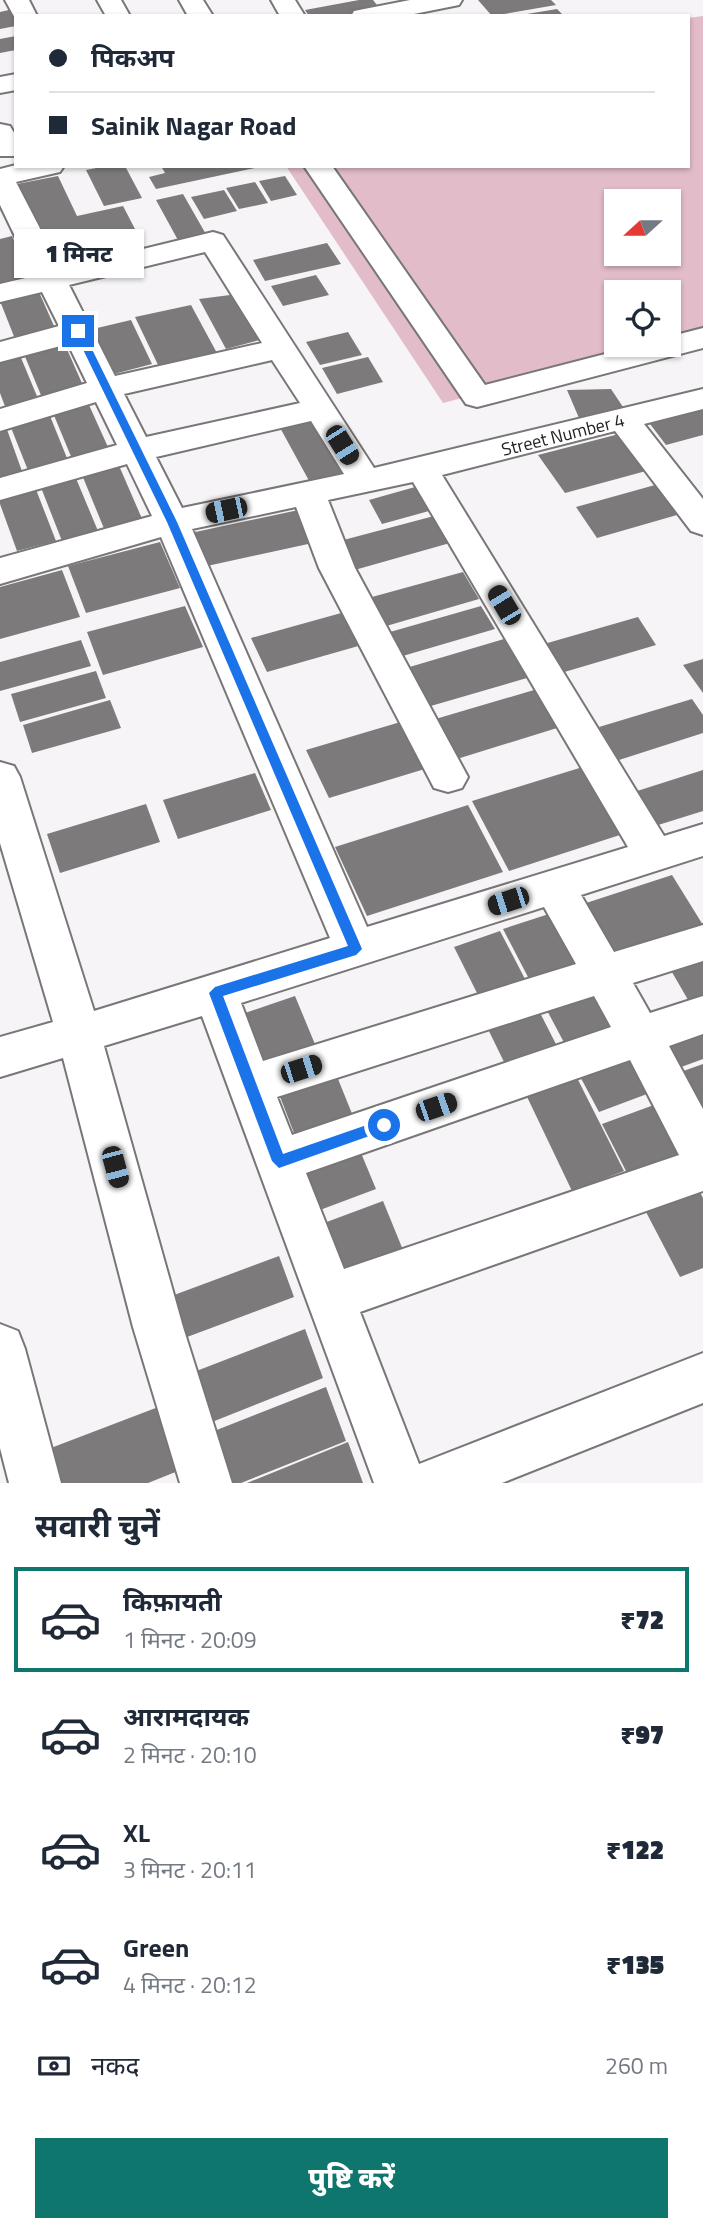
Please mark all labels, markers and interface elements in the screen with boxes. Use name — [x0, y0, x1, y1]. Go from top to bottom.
text: पिकअप — [91, 38, 174, 77]
text: Sainik Nagar Road — [91, 106, 297, 145]
north arrow — [604, 189, 681, 266]
map controls — [604, 189, 681, 357]
callout: 1 मिनट — [13, 230, 143, 278]
text: 1 मिनट — [45, 236, 113, 271]
button: locate — [604, 280, 681, 357]
route end — [62, 315, 94, 347]
street label: Street Number 4 — [498, 406, 627, 463]
car — [322, 422, 363, 468]
car — [204, 495, 249, 525]
car — [485, 582, 524, 628]
car — [485, 885, 532, 917]
car — [278, 1053, 325, 1085]
car — [413, 1090, 460, 1124]
route start — [368, 1109, 400, 1141]
car — [100, 1144, 131, 1190]
text: सवारी चुनें — [35, 1501, 160, 1549]
text: किफ़ायती — [123, 1582, 222, 1621]
icon: car — [39, 1588, 102, 1651]
text: ₹72 — [620, 1600, 664, 1639]
text: 1 मिनट · 20:09 — [123, 1622, 257, 1657]
text: आरामदायक — [123, 1697, 249, 1736]
icon: car — [39, 1703, 102, 1766]
text: ₹97 — [620, 1715, 664, 1754]
text: 2 मिनट · 20:10 — [123, 1737, 257, 1772]
text: XL — [123, 1813, 150, 1852]
icon: car — [39, 1818, 102, 1881]
text: ₹122 — [606, 1830, 664, 1869]
text: 3 मिनट · 20:11 — [123, 1852, 257, 1887]
text: Green — [123, 1928, 189, 1967]
icon: car — [39, 1933, 102, 1996]
text: ₹135 — [606, 1945, 664, 1984]
text: 4 मिनट · 20:12 — [123, 1967, 257, 2002]
text: नकद — [91, 2046, 139, 2085]
icon: cash — [35, 2047, 73, 2085]
text: 260 m — [605, 2048, 668, 2083]
button: पुष्टि करें — [35, 2138, 668, 2218]

